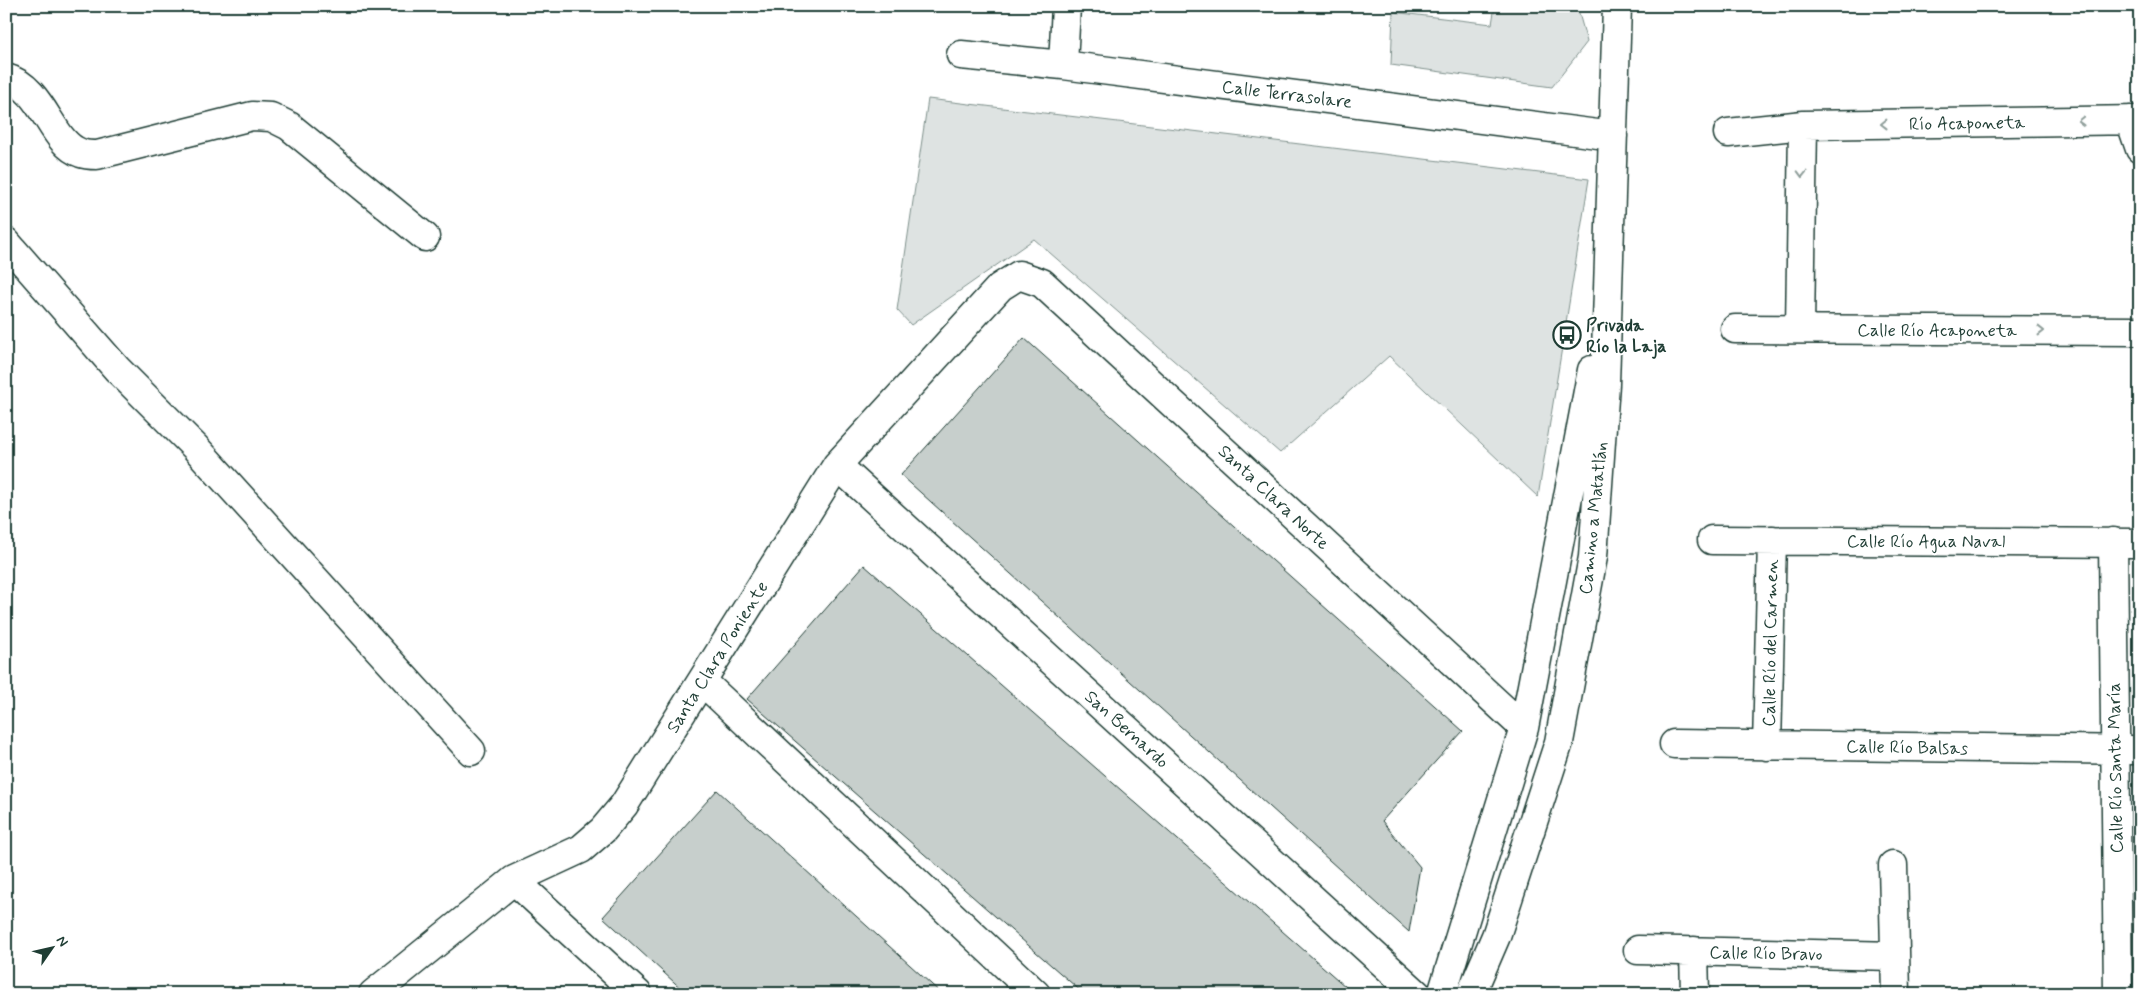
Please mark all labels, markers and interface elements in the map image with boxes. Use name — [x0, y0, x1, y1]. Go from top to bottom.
street label: Calle Terrasolare — [1220, 75, 1353, 115]
street label: Río Acaponeta — [1909, 111, 2025, 137]
one-way arrow — [2077, 116, 2085, 126]
one-way arrow — [1880, 119, 1888, 129]
one-way arrow — [1797, 170, 1807, 178]
place label: Privada Río la Laja — [1586, 314, 1667, 359]
street label: Calle Río Acaponeta — [1857, 319, 2017, 343]
bus stop icon: Privada Río la Laja — [1552, 320, 1582, 350]
one-way arrow — [2038, 326, 2046, 336]
street label: Santa Clara Norte — [1212, 440, 1334, 556]
street label: Camino a Matatlán — [1574, 440, 1614, 596]
street label: Calle Río Agua Naval — [1847, 530, 2005, 554]
street label: Calle Río del Carmen — [1758, 559, 1784, 727]
street label: Santa Clara Poniente — [661, 577, 774, 738]
street label: Calle Río Santa María — [2103, 682, 2129, 854]
street label: San Bernardo — [1079, 685, 1174, 774]
street label: Calle Río Balsas — [1846, 735, 1968, 761]
north arrow — [28, 922, 78, 972]
text: N — [52, 932, 72, 950]
street label: Calle Río Bravo — [1709, 941, 1823, 967]

